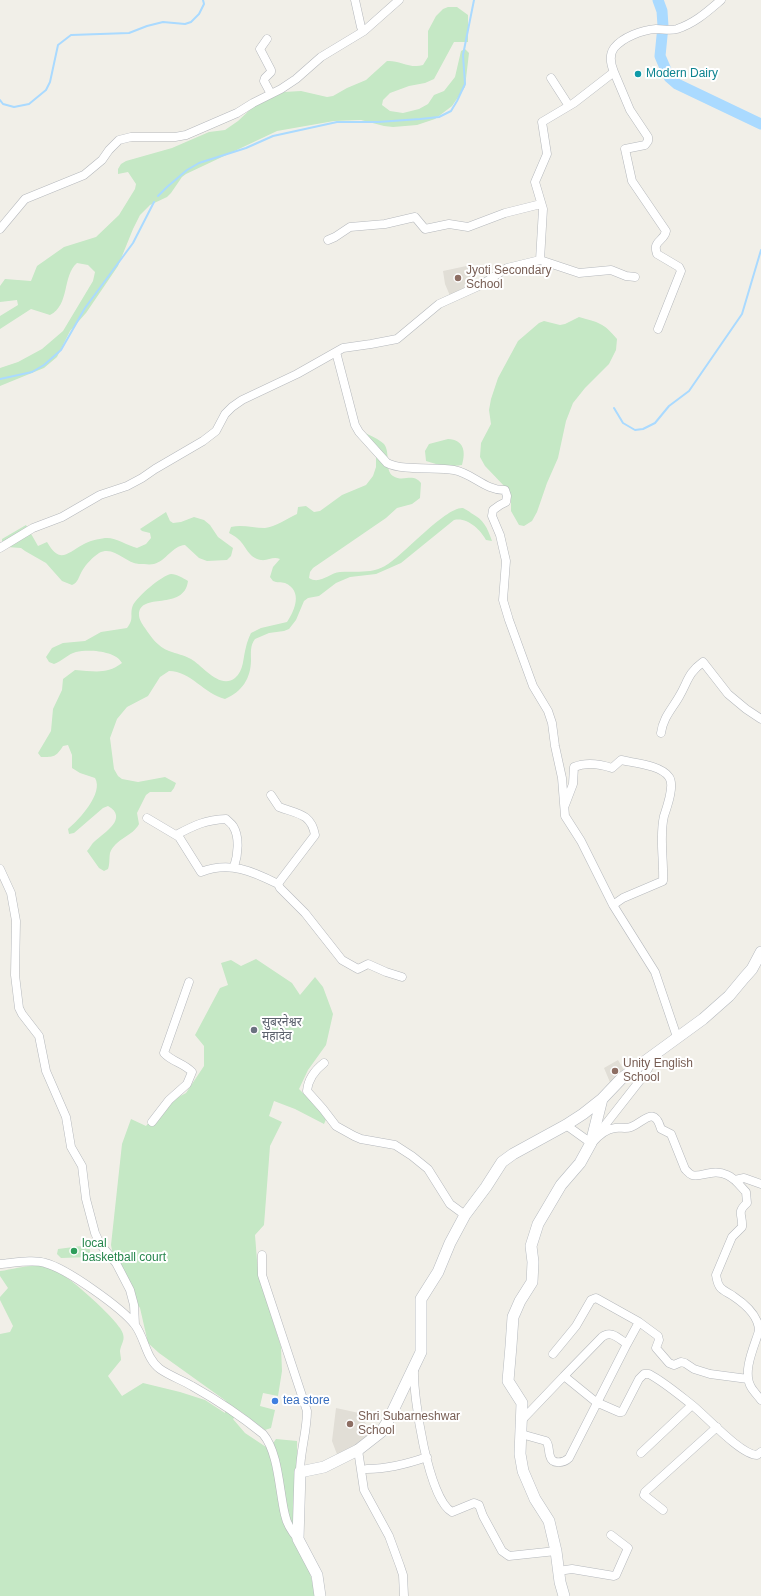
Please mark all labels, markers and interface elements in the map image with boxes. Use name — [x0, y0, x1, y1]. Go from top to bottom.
place label: Modern Dairy — [646, 67, 718, 81]
marker: Modern Dairy — [633, 69, 643, 79]
place label: Jyoti Secondary School — [466, 264, 551, 292]
marker: Jyoti Secondary School — [453, 273, 463, 283]
place label: सुबरनेश्वर महादेव — [262, 1016, 302, 1044]
marker: सुबरनेश्वर महादेव — [249, 1025, 259, 1035]
place label: Unity English School — [623, 1057, 693, 1085]
marker: Unity English School — [610, 1066, 620, 1076]
place label: local basketball court — [82, 1237, 166, 1265]
marker: local basketball court — [69, 1246, 79, 1256]
place label: tea store — [283, 1394, 330, 1408]
marker: tea store — [270, 1396, 280, 1406]
place label: Shri Subarneshwar School — [358, 1410, 460, 1438]
marker: Shri Subarneshwar School — [345, 1419, 355, 1429]

